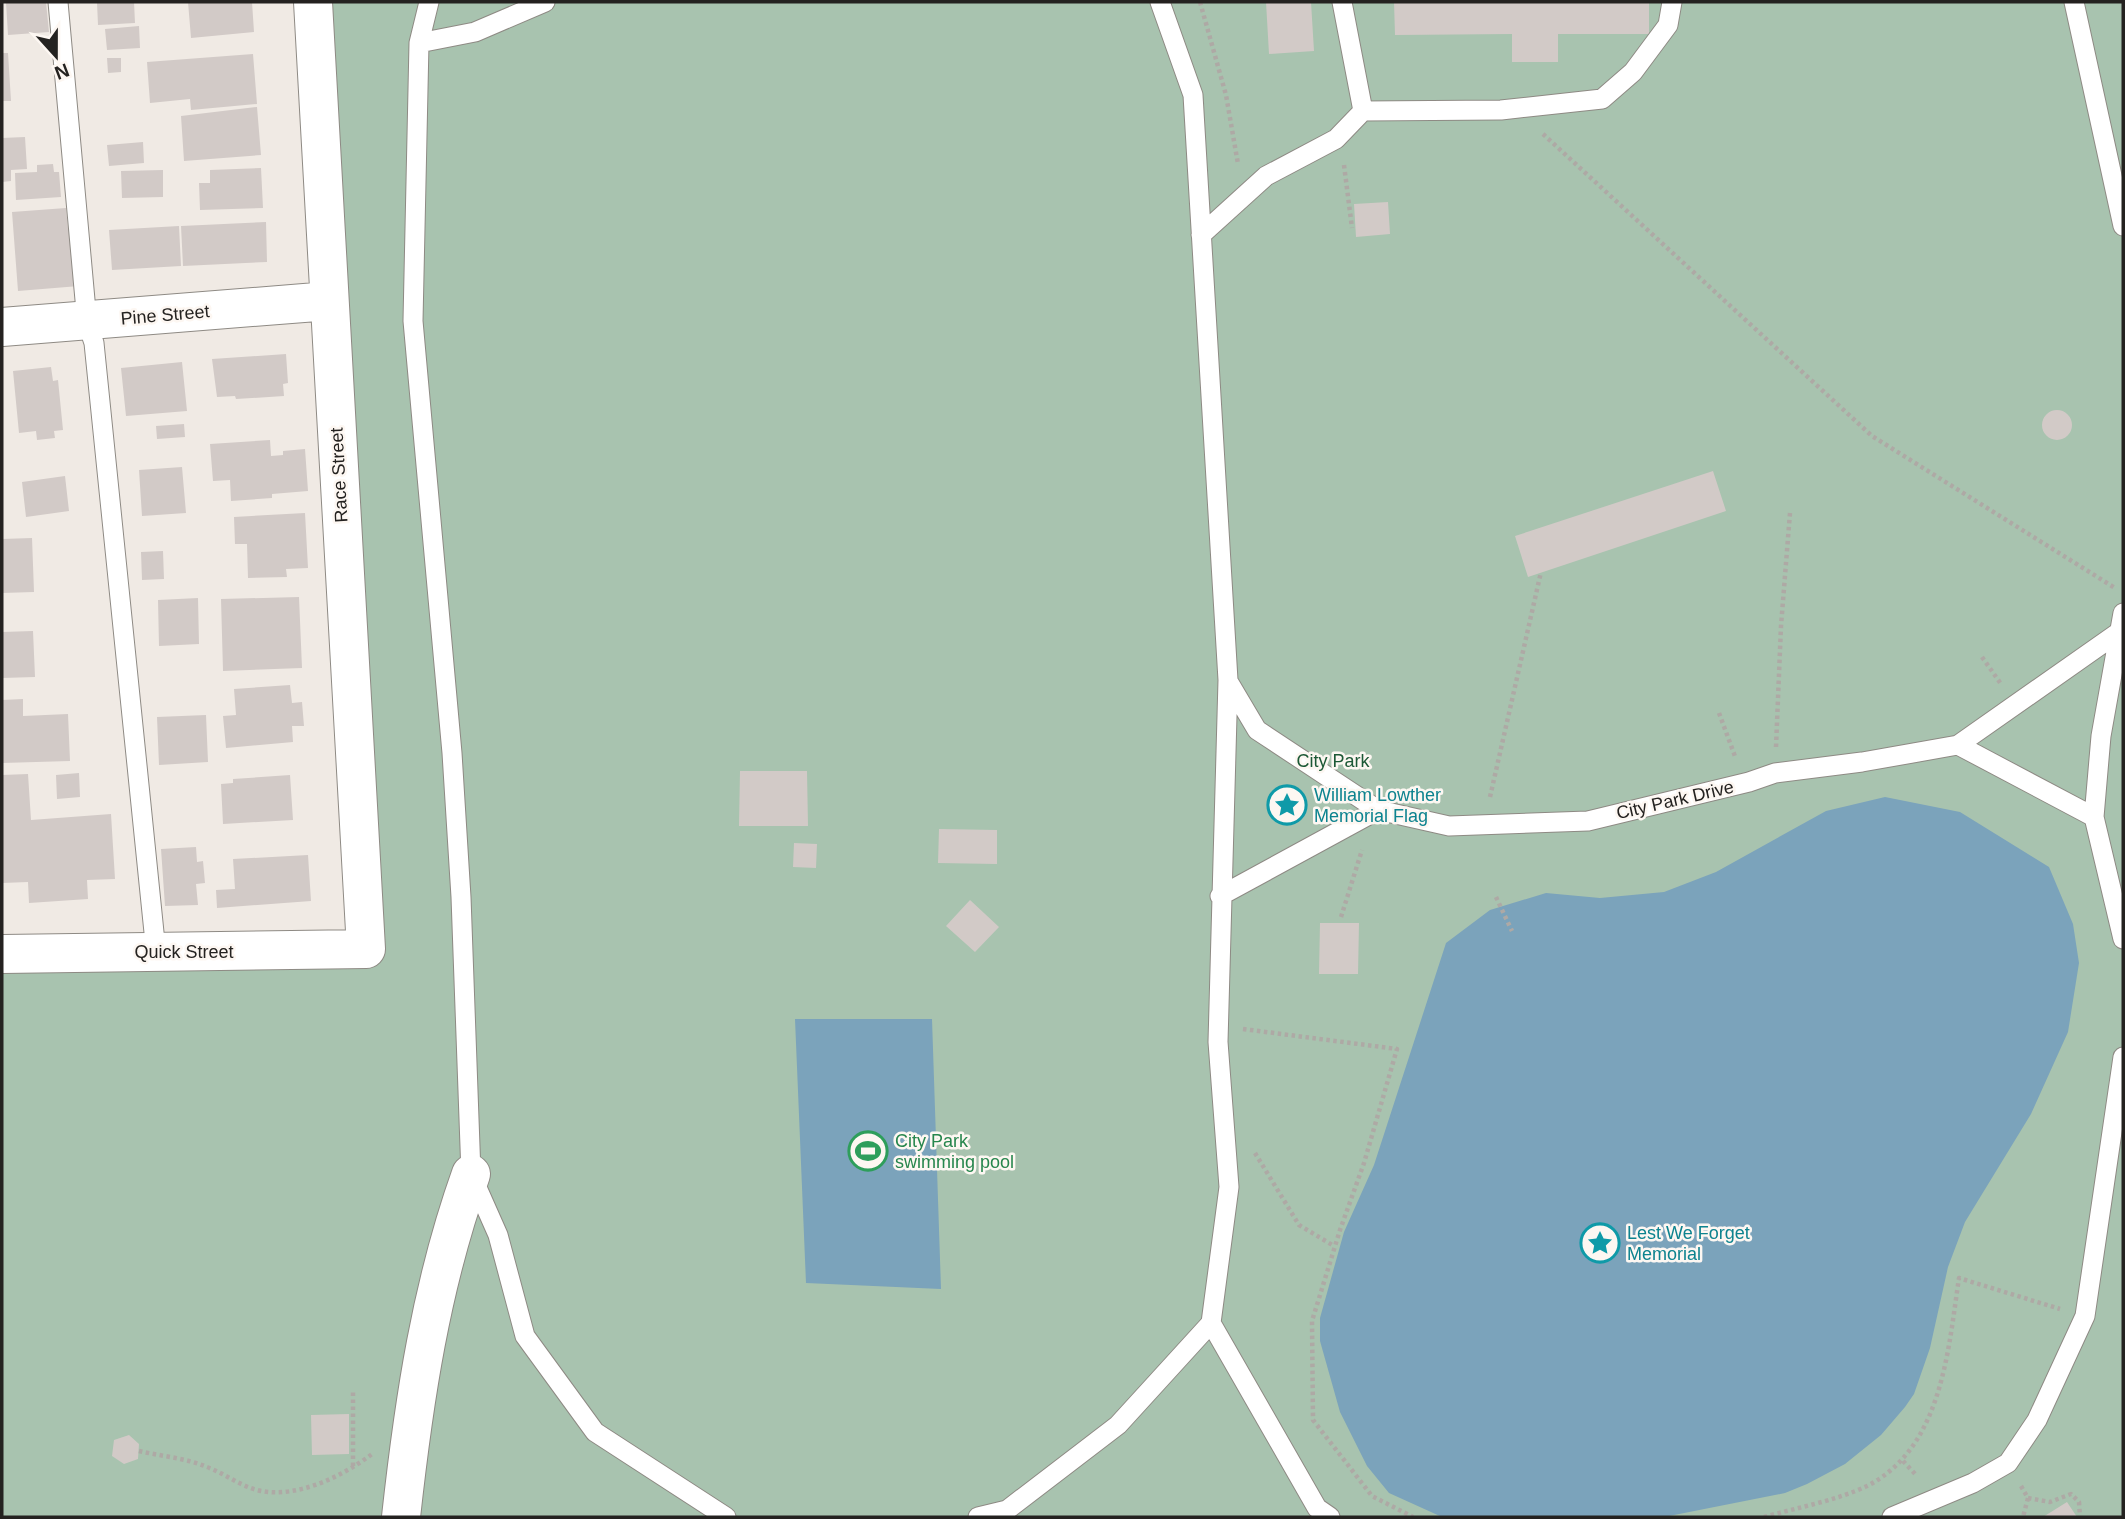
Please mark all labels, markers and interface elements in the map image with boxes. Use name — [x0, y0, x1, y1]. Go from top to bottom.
north arrow — [21, 21, 91, 91]
text: N — [52, 59, 72, 84]
street label: Pine Street — [120, 301, 210, 329]
street label: Race Street — [327, 427, 351, 523]
park label: City Park — [1296, 751, 1371, 771]
street label: City Park Drive — [1614, 777, 1736, 823]
place icon: William Lowther Memorial Flag — [1266, 784, 1308, 826]
place label: William Lowther Memorial Flag — [1314, 785, 1441, 826]
street label: Quick Street — [134, 942, 234, 962]
sports icon: City Park swimming pool — [847, 1130, 889, 1172]
place label: City Park swimming pool — [895, 1131, 1014, 1172]
place icon: Lest We Forget Memorial — [1579, 1222, 1621, 1264]
place label: Lest We Forget Memorial — [1627, 1223, 1750, 1264]

